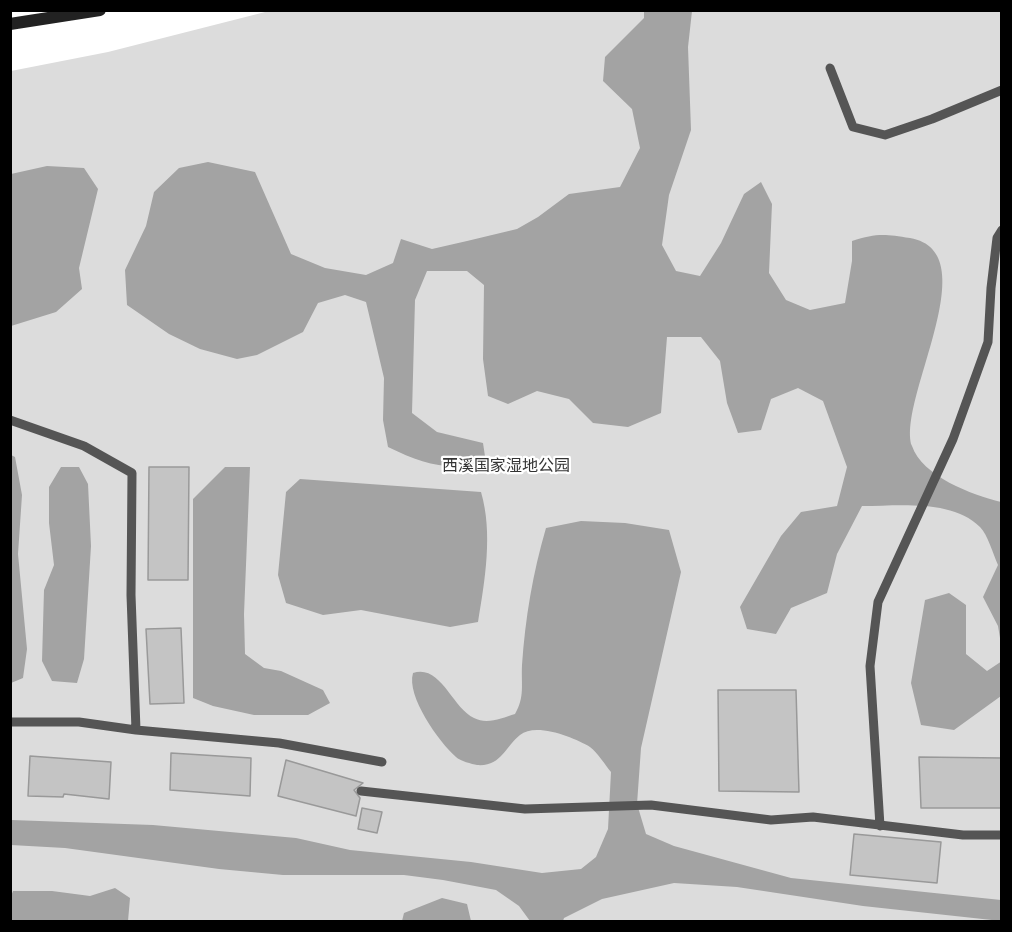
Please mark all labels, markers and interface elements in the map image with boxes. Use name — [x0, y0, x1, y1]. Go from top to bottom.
park label: 西溪国家湿地公园 — [442, 456, 570, 476]

